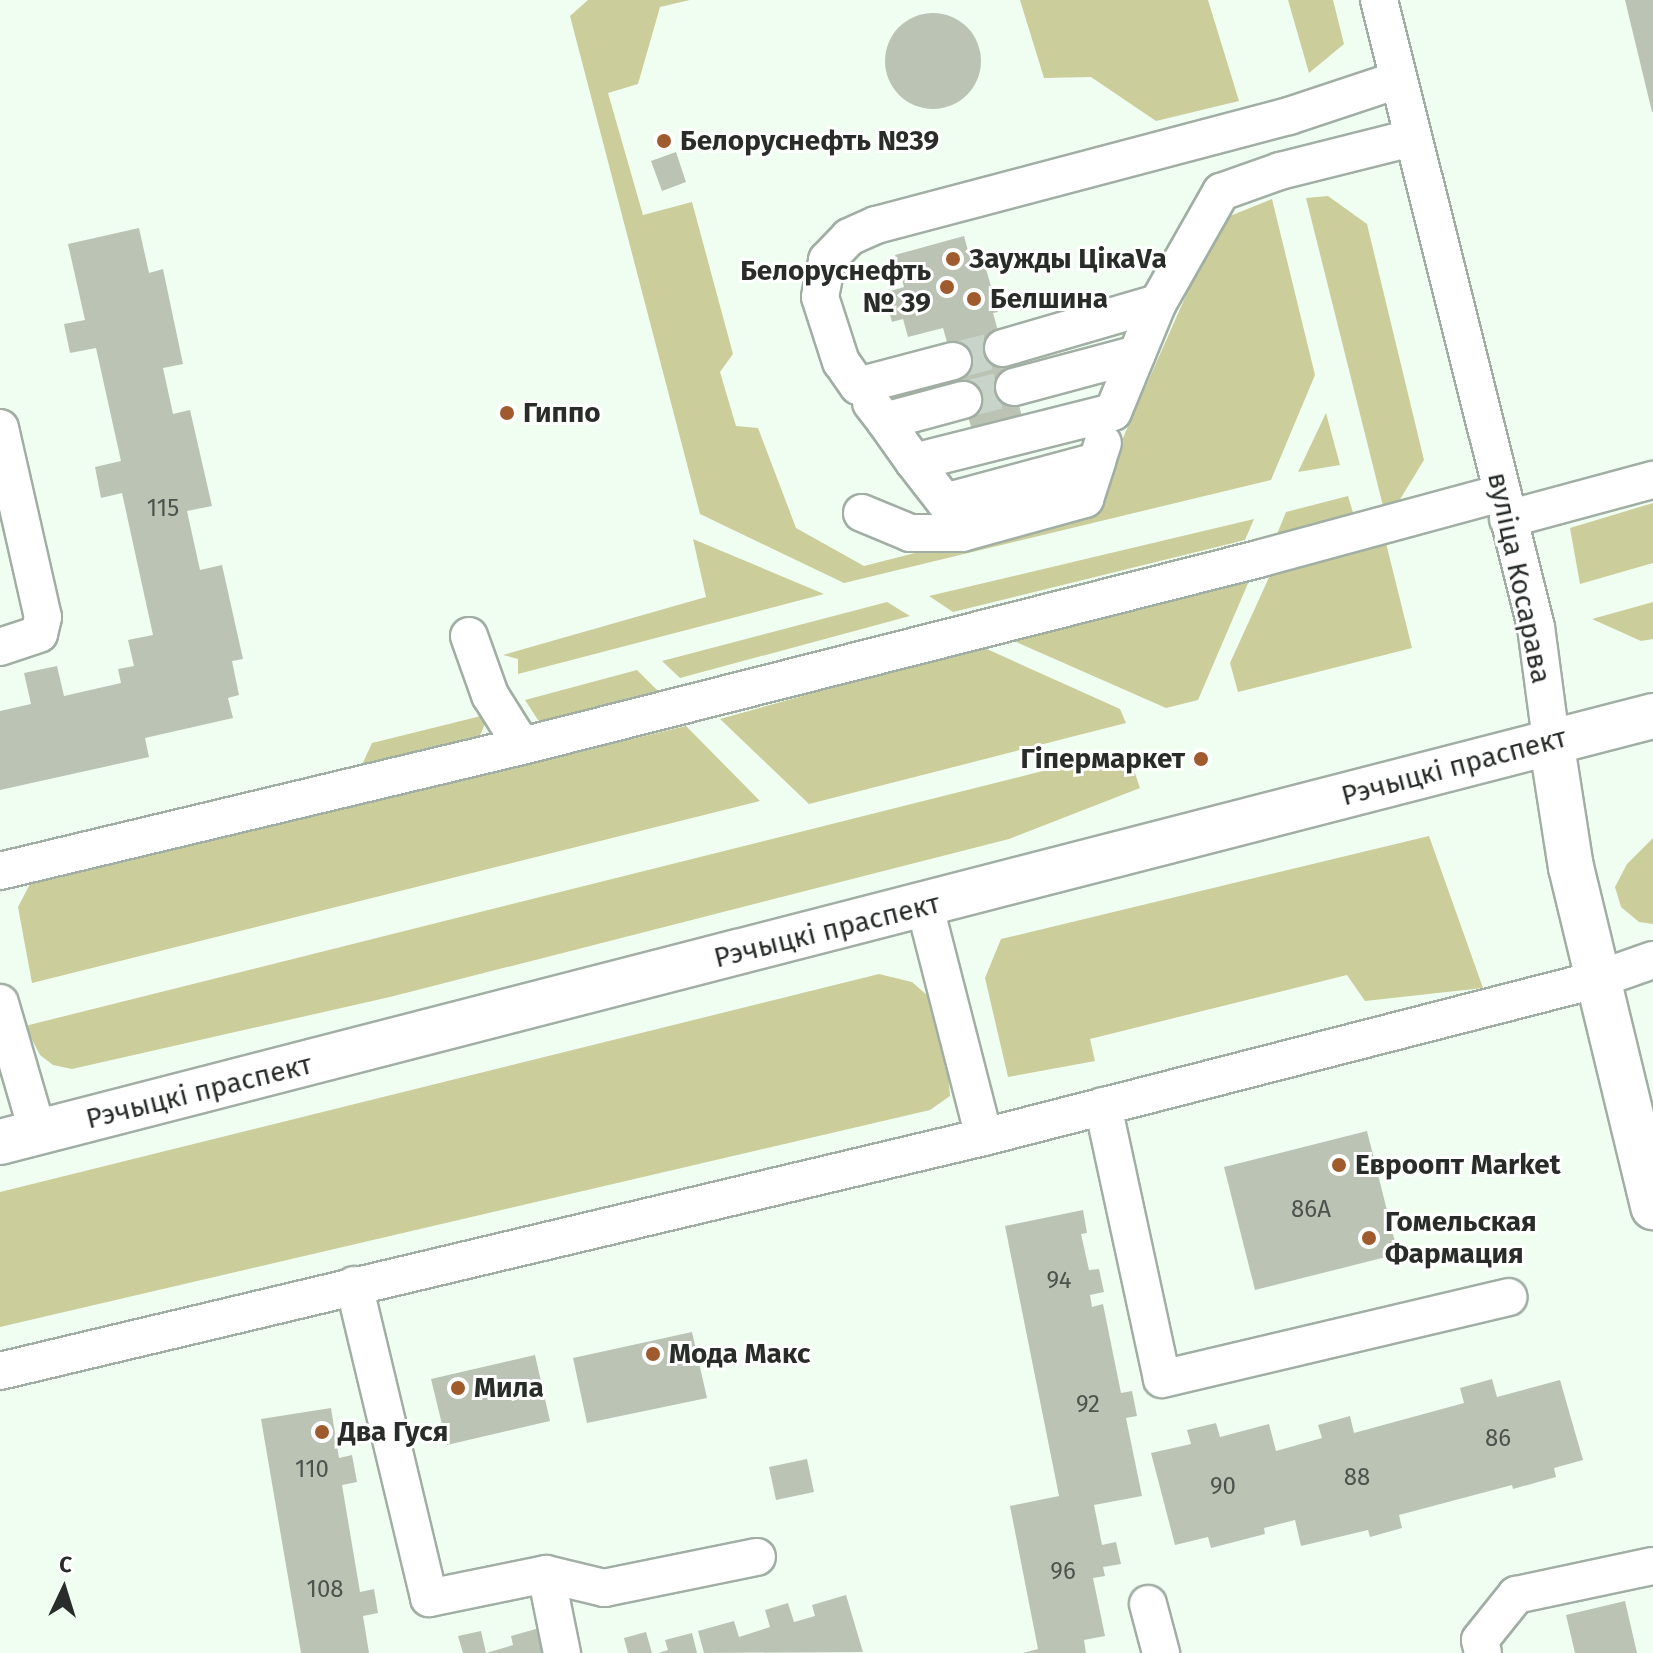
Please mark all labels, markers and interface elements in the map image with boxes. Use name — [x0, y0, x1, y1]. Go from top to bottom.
place label: Белоруснефть №39 — [680, 124, 939, 158]
marker: Белоруснефть №39 — [655, 132, 673, 150]
place label: Заужды ЦікаVа — [969, 242, 1167, 276]
marker: Заужды ЦікаVа — [944, 250, 962, 268]
place label: Белоруснефть № 39 — [740, 254, 931, 320]
marker: Белоруснефть № 39 — [938, 278, 956, 296]
place label: Белшина — [990, 282, 1108, 316]
marker: Белшина — [965, 290, 983, 308]
place label: Гиппо — [523, 396, 601, 430]
marker: Гиппо — [498, 404, 516, 422]
street label: вуліца Косарава — [1480, 469, 1558, 687]
house number: 115 — [147, 495, 179, 523]
street label: Рэчыцкі праспект — [1338, 721, 1570, 813]
place label: Гіпермаркет — [1021, 742, 1185, 776]
marker: Гіпермаркет — [1192, 750, 1210, 768]
street label: Рэчыцкі праспект — [711, 887, 943, 975]
street label: Рэчыцкі праспект — [83, 1048, 315, 1136]
place label: Евроопт Market — [1355, 1148, 1561, 1182]
marker: Евроопт Market — [1330, 1156, 1348, 1174]
house number: 86А — [1291, 1196, 1331, 1224]
place label: Гомельская Фармация — [1385, 1205, 1537, 1271]
marker: Гомельская Фармация — [1360, 1229, 1378, 1247]
house number: 94 — [1046, 1267, 1072, 1295]
place label: Мода Макс — [669, 1337, 810, 1371]
marker: Мода Макс — [644, 1345, 662, 1363]
place label: Мила — [474, 1371, 544, 1405]
marker: Мила — [449, 1379, 467, 1397]
house number: 92 — [1076, 1391, 1100, 1419]
place label: Два Гуся — [338, 1415, 448, 1449]
marker: Два Гуся — [313, 1423, 331, 1441]
house number: 86 — [1485, 1425, 1511, 1453]
house number: 110 — [295, 1456, 329, 1484]
house number: 88 — [1344, 1464, 1370, 1492]
house number: 90 — [1210, 1473, 1236, 1501]
north arrow — [24, 1549, 104, 1629]
text: С — [58, 1551, 73, 1578]
house number: 96 — [1050, 1558, 1076, 1586]
house number: 108 — [306, 1576, 344, 1604]

